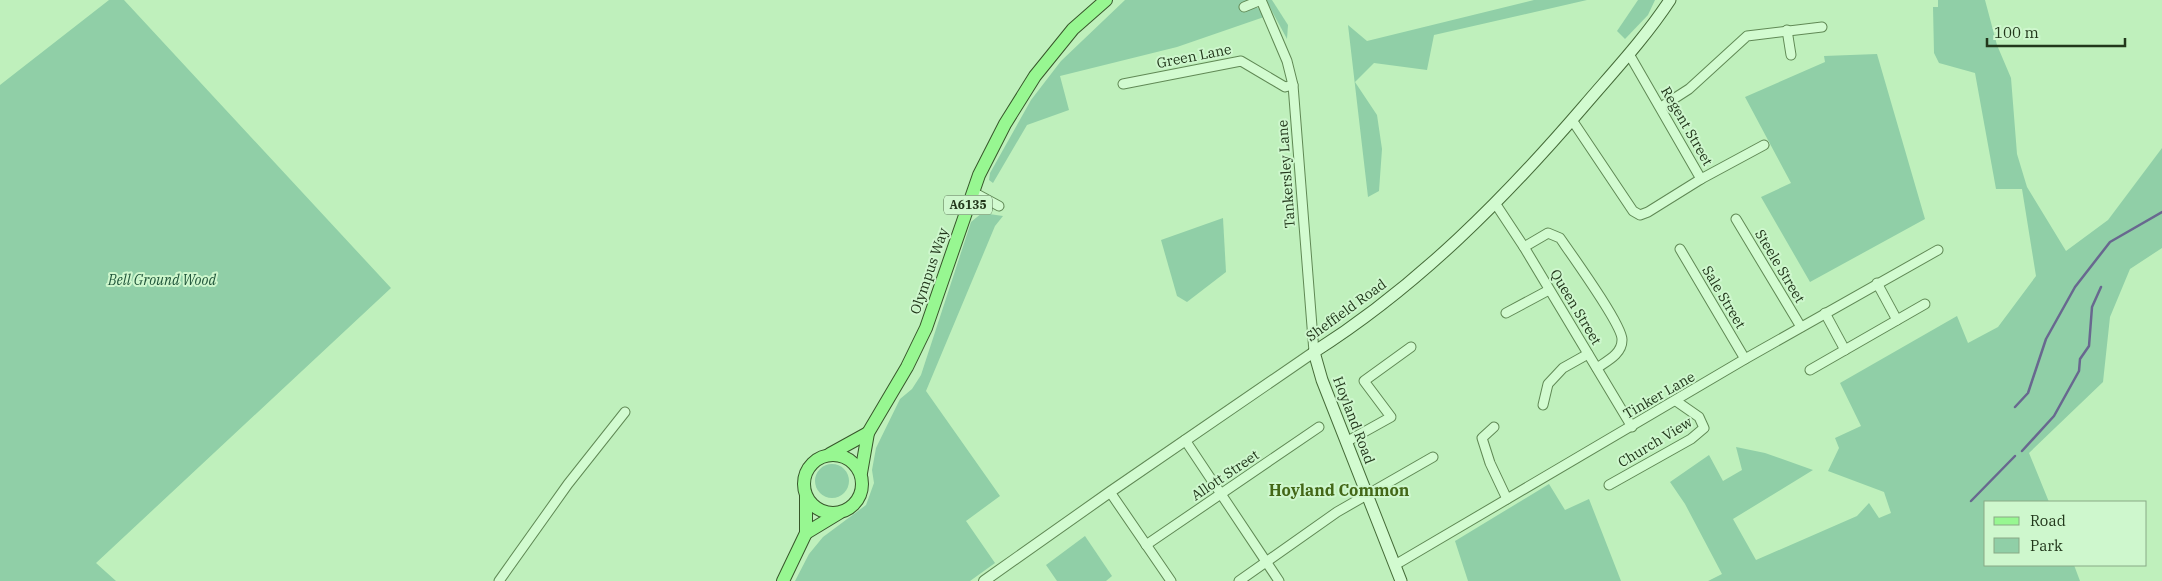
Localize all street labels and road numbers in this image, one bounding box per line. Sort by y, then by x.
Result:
street label: Green Lane [1155,40,1233,72]
street label: Regent Street [1657,83,1717,169]
street label: Tankersley Lane [1273,119,1299,229]
road number: A6135 [944,196,992,214]
street label: Olympus Way [906,225,952,317]
street label: Steele Street [1751,226,1809,306]
street label: Sale Street [1698,262,1750,332]
street label: Queen Street [1546,266,1606,348]
street label: Sheffield Road [1302,275,1390,345]
street label: Tinker Lane [1620,367,1698,423]
street label: Hoyland Road [1329,374,1379,467]
street label: Church View [1614,413,1696,471]
street label: Allott Street [1188,446,1262,504]

